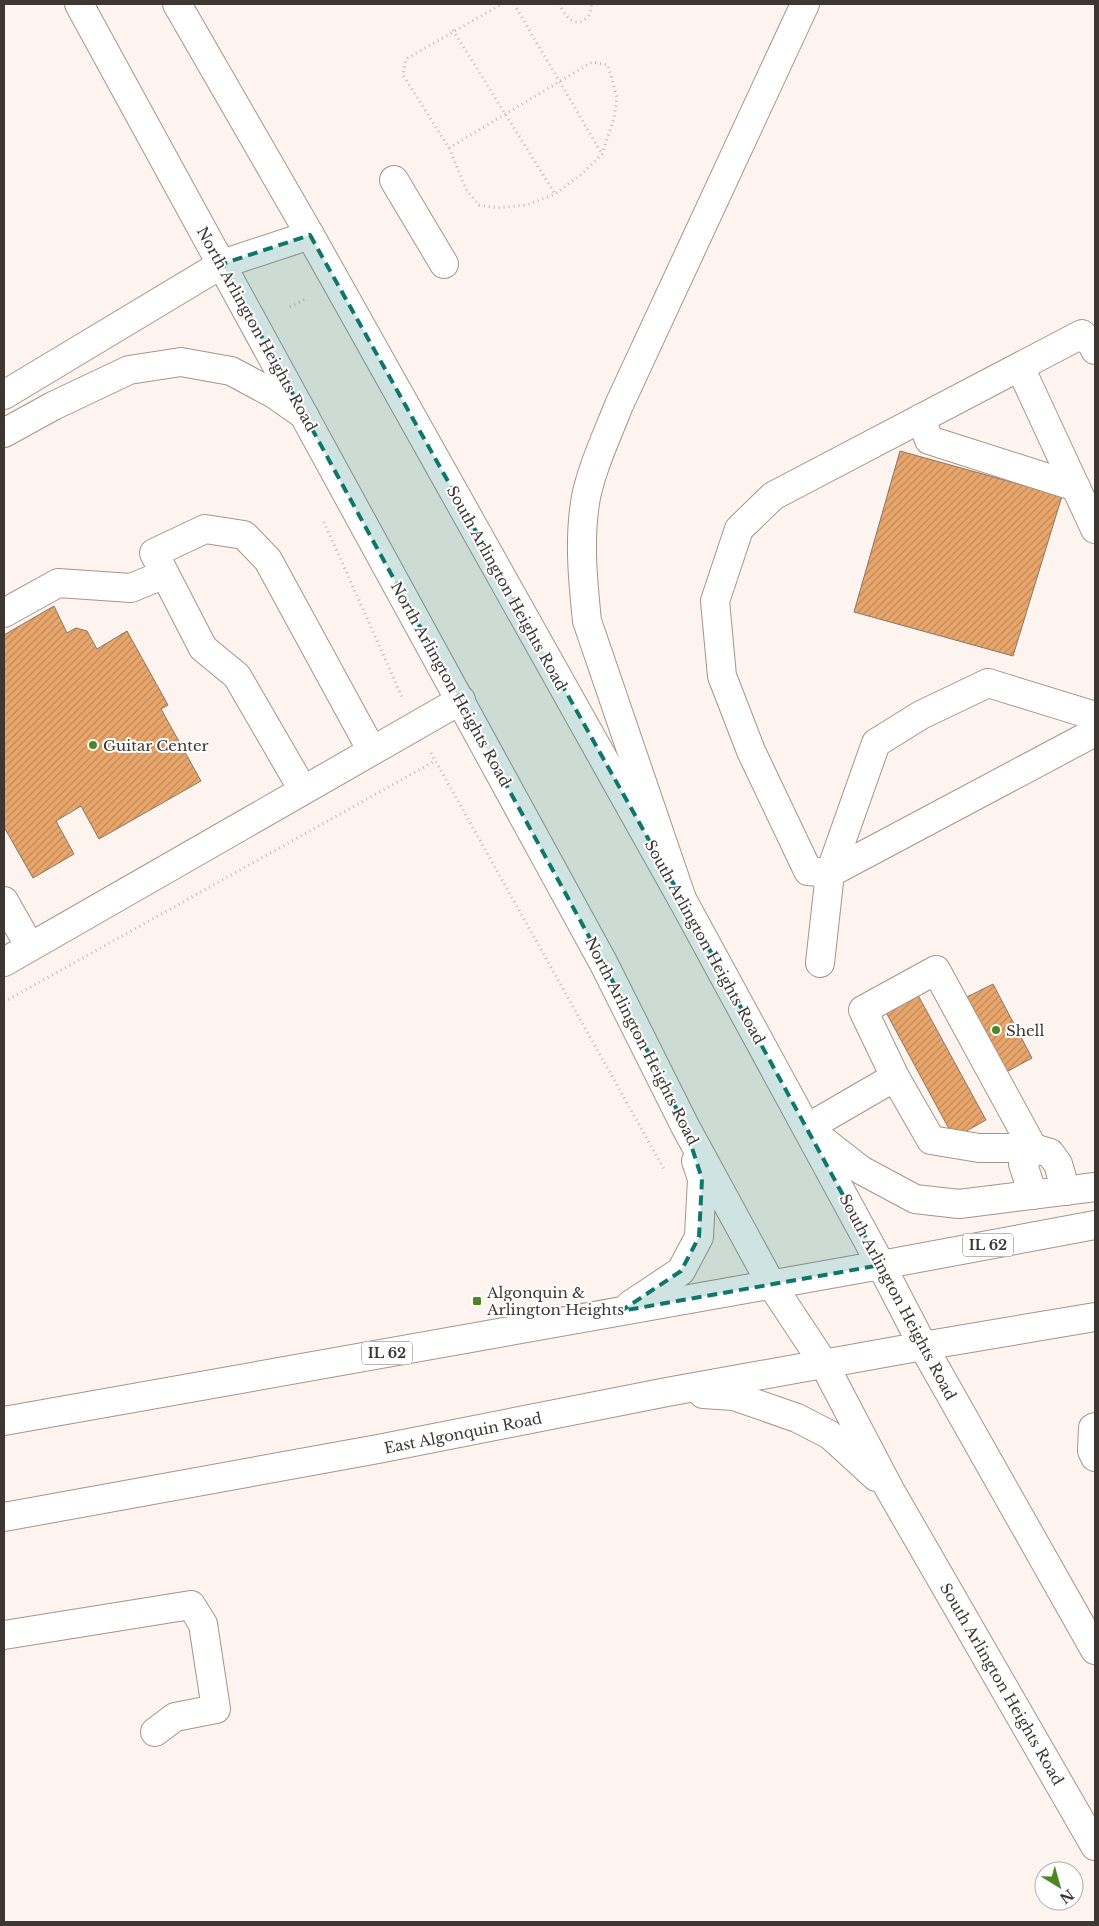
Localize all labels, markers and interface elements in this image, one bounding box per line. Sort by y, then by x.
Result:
street label: North Arlington Heights Road [193,223,321,435]
street label: South Arlington Heights Road [443,483,571,693]
street label: North Arlington Heights Road [387,578,515,790]
place label: Guitar Center [103,736,209,755]
marker: Guitar Center [87,739,99,751]
street label: South Arlington Heights Road [641,837,769,1047]
street label: North Arlington Heights Road [581,934,703,1148]
place label: Shell [1006,1021,1044,1040]
marker: Shell [990,1024,1002,1036]
street label: South Arlington Heights Road [835,1191,961,1403]
road number: IL 62 [963,1234,1013,1256]
place label: Algonquin & Arlington Heights [486,1283,624,1319]
marker: Algonquin & Arlington Heights [471,1295,483,1307]
road number: IL 62 [362,1342,412,1365]
street label: East Algonquin Road [382,1408,544,1458]
street label: South Arlington Heights Road [936,1579,1068,1789]
north arrow [1034,1861,1084,1911]
text: N [1056,1885,1077,1908]

